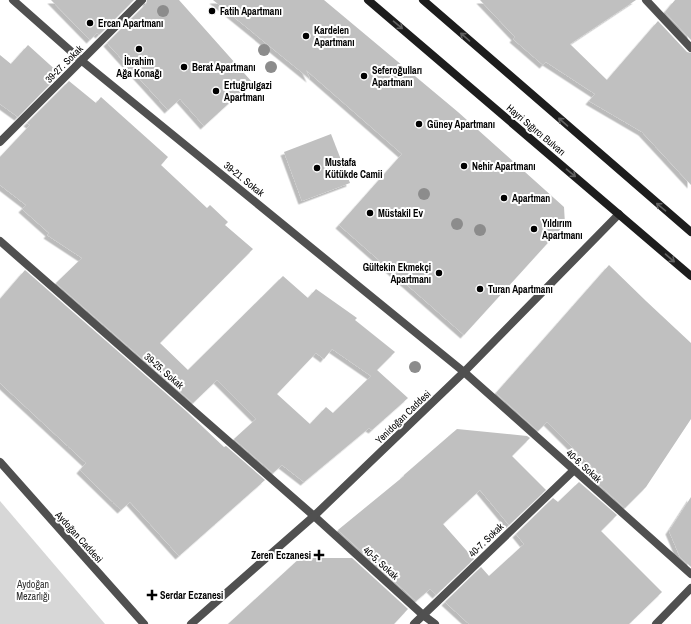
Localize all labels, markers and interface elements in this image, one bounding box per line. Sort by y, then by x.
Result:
place label: Fatih Apartmanı [220,5,282,18]
marker: Fatih Apartmanı [207,6,217,16]
place label: Ercan Apartmanı [98,17,163,30]
marker: Ercan Apartmanı [85,18,95,28]
one-way arrow [392,21,403,30]
place label: Kardelen Apartmanı [314,24,355,49]
marker: Kardelen Apartmanı [301,31,311,41]
one-way arrow [460,32,470,41]
street label: 39-27. Sokak [42,42,86,86]
marker: İbrahim Ağa Konağı [134,44,144,54]
place label: İbrahim Ağa Konağı [116,54,162,80]
place label: Berat Apartmanı [192,61,256,74]
marker: Berat Apartmanı [179,62,189,72]
place label: Seferoğulları Apartmanı [372,64,422,89]
marker: Seferoğulları Apartmanı [359,71,369,81]
place label: Ertuğrulgazi Apartmanı [224,79,272,104]
marker: Ertuğrulgazi Apartmanı [211,86,221,96]
street label: Hayri Sığırcı Bulvarı [504,101,568,159]
place label: Güney Apartmanı [427,118,495,131]
one-way arrow [558,118,568,127]
marker: Güney Apartmanı [414,119,424,129]
place label: Mustafa Kütükde Camii [325,156,382,181]
street label: 39-21. Sokak [221,159,268,200]
place label: Nehir Apartmanı [472,160,536,173]
marker: Nehir Apartmanı [459,161,469,171]
marker: Mustafa Kütükde Camii [312,163,322,173]
one-way arrow [566,169,577,178]
place label: Apartman [512,192,550,205]
marker: Apartman [499,193,509,203]
one-way arrow [656,203,667,212]
place label: Müstakil Ev [378,207,424,220]
marker: Müstakil Ev [365,208,375,218]
place label: Yıldırım Apartmanı [542,217,583,242]
marker: Yıldırım Apartmanı [529,224,539,234]
one-way arrow [665,253,675,262]
place label: Gültekin Ekmekçi Apartmanı [363,261,431,286]
marker: Gültekin Ekmekçi Apartmanı [434,268,444,278]
place label: Turan Apartmanı [488,283,553,296]
marker: Turan Apartmanı [475,284,485,294]
street label: 39-25. Sokak [141,350,187,392]
street label: Yenidoğan Caddesi [373,387,433,447]
street label: 40-6. Sokak [563,447,605,486]
street label: Aydoğan Caddesi [52,508,106,566]
street label: 40-7. Sokak [466,520,507,560]
street label: 40-5. Sokak [360,544,402,583]
place label: Zeren Eczanesi [251,549,311,562]
marker: Zeren Eczanesi [314,550,324,560]
park label: Aydoğan Mezarlığı [16,578,50,603]
place label: Serdar Eczanesi [160,589,223,602]
marker: Serdar Eczanesi [147,590,157,600]

